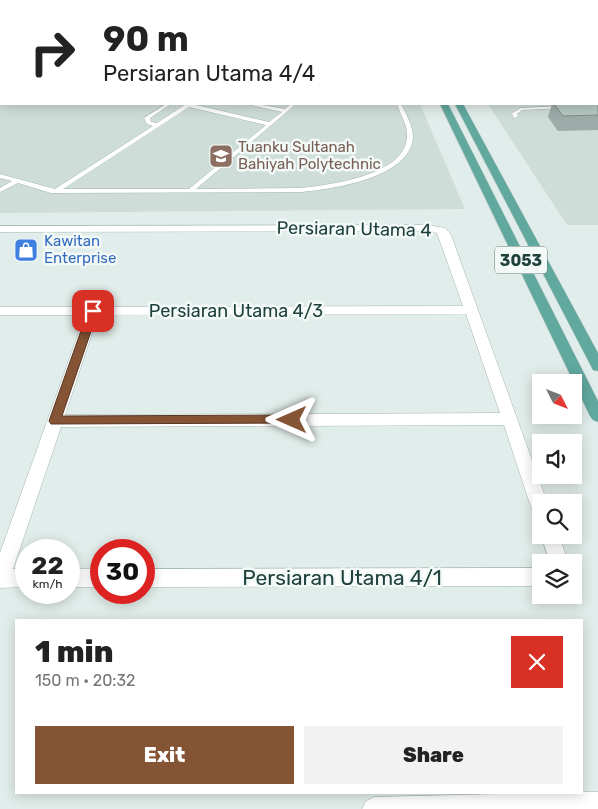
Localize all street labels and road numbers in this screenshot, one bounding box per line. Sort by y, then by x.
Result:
street label: Persiaran Utama 4 [276,217,432,241]
road number: 3053 [495,246,547,274]
street label: Persiaran Utama 4/3 [149,300,323,322]
street label: Persiaran Utama 4/1 [242,565,442,590]

